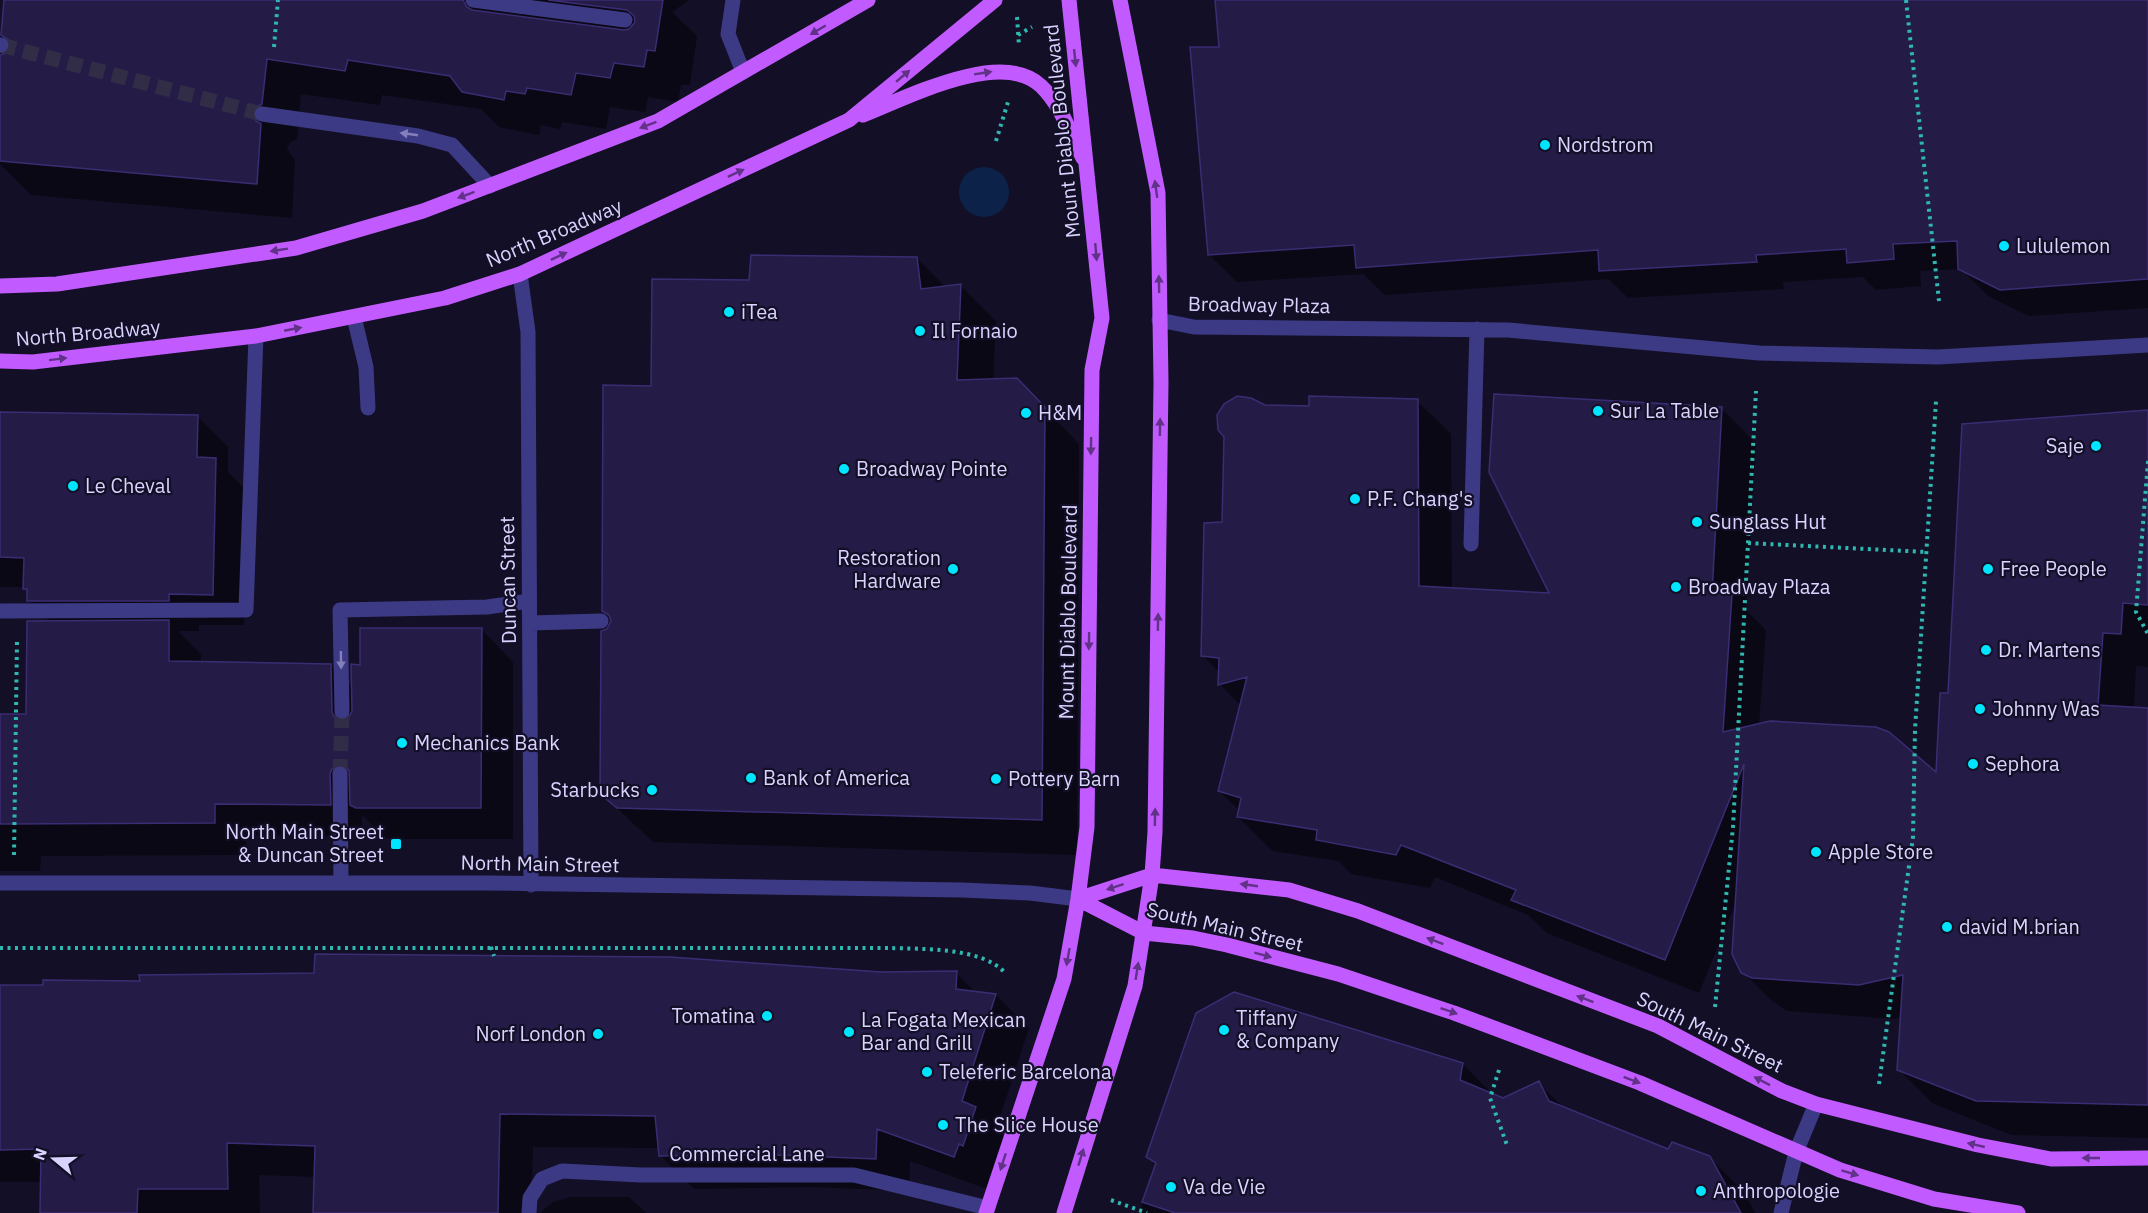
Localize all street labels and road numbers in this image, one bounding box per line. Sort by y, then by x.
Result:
street label: Mount Diablo Boulevard [1037,23,1086,239]
street label: North Broadway [482,192,626,273]
street label: Broadway Plaza [1188,290,1331,319]
street label: North Broadway [14,313,162,352]
street label: Mount Diablo Boulevard [1052,504,1083,720]
street label: Duncan Street [493,516,522,644]
street label: North Main Street [460,849,620,878]
street label: South Main Street [1144,895,1306,958]
street label: South Main Street [1632,984,1788,1079]
street label: Commercial Lane [669,1140,825,1167]

